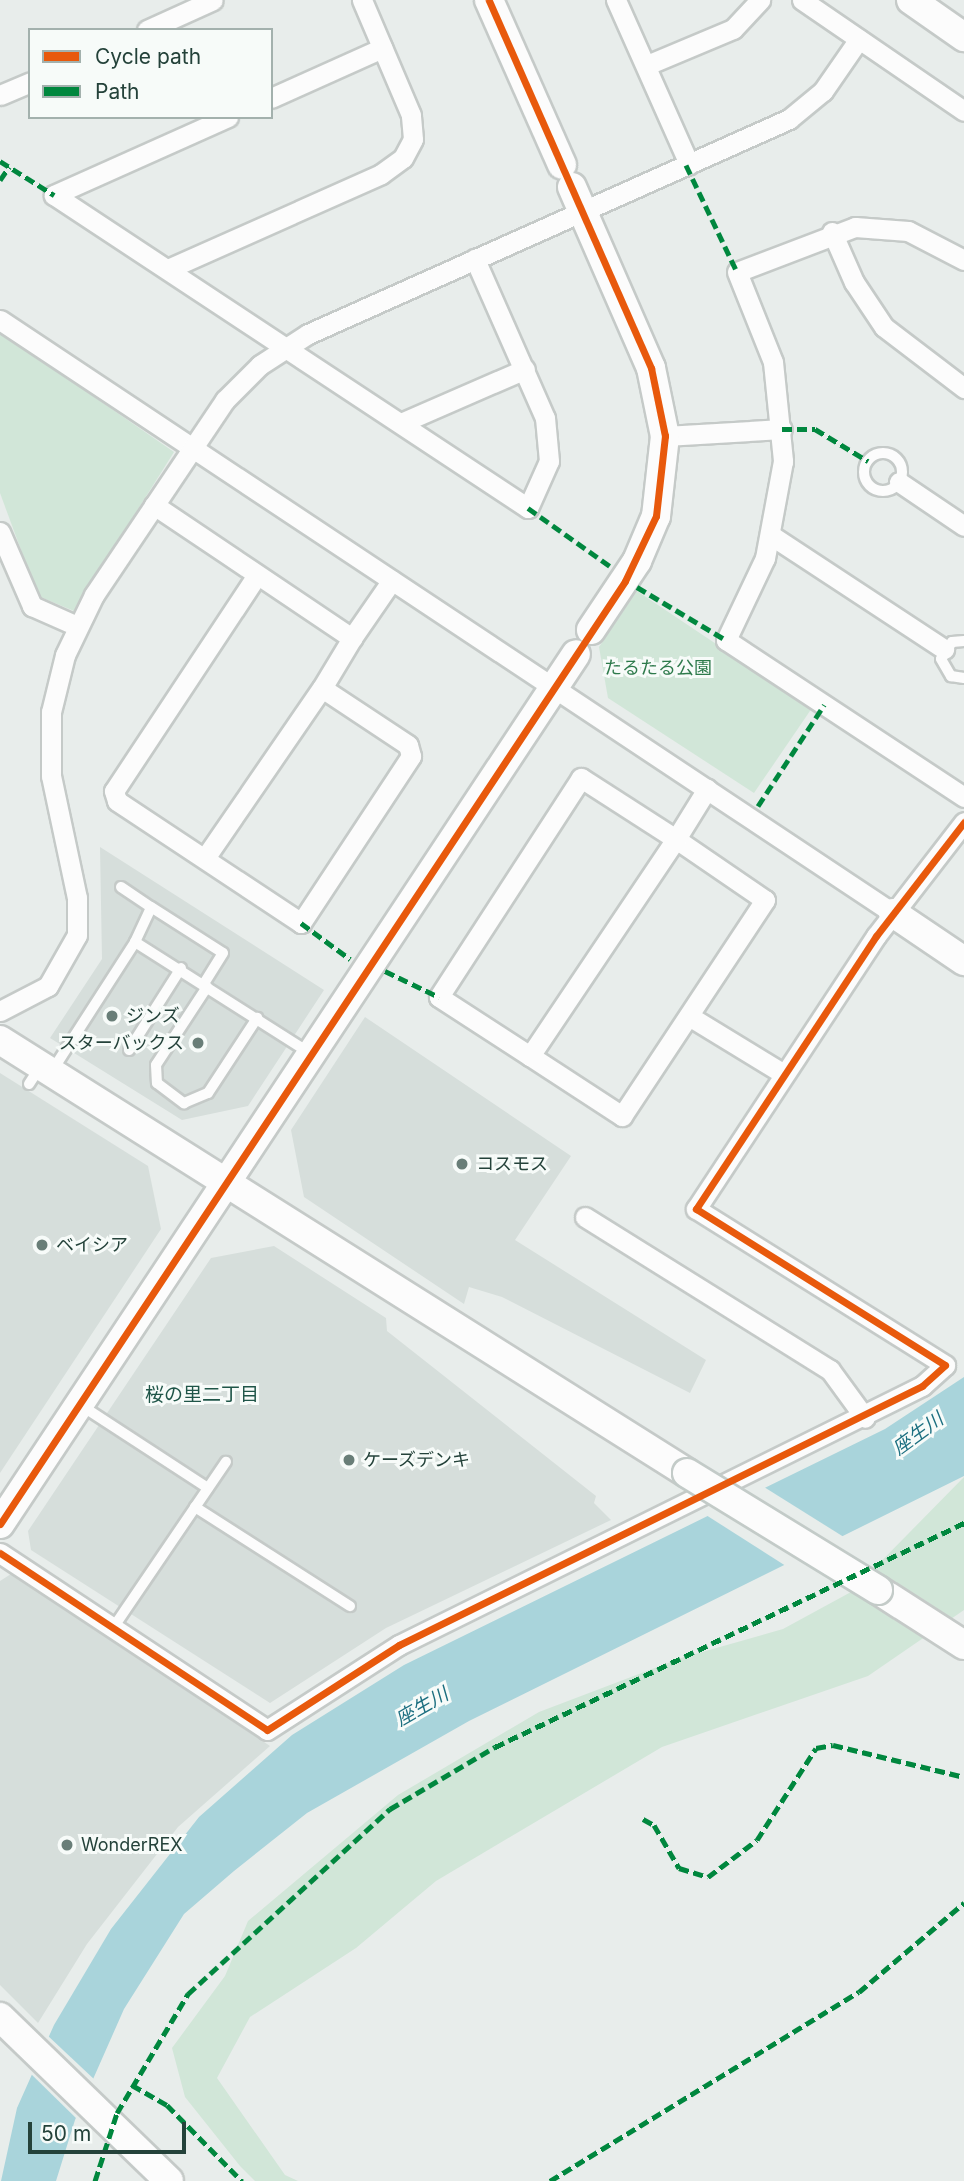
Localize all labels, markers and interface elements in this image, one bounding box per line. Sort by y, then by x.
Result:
legend [28,28,273,119]
text: Cycle path [95,44,201,69]
text: Path [95,79,140,104]
park label: たるたる公園 [604,657,712,679]
place label: ジンズ [126,1005,180,1027]
marker: ジンズ [104,1008,120,1024]
place label: スターバックス [58,1032,184,1054]
marker: スターバックス [190,1035,206,1051]
place label: コスモス [476,1153,548,1175]
marker: コスモス [454,1156,470,1172]
place label: ベイシア [56,1234,128,1256]
marker: ベイシア [34,1237,50,1253]
district label: 桜の里二丁目 [145,1384,259,1406]
water label: 座生川 [888,1408,948,1460]
place label: ケーズデンキ [363,1449,471,1471]
marker: ケーズデンキ [341,1452,357,1468]
water label: 座生川 [392,1683,452,1731]
place label: WonderREX [81,1834,183,1856]
marker: WonderREX [59,1837,75,1853]
scale bar [32,2108,189,2152]
text: 50 m [41,2121,91,2146]

